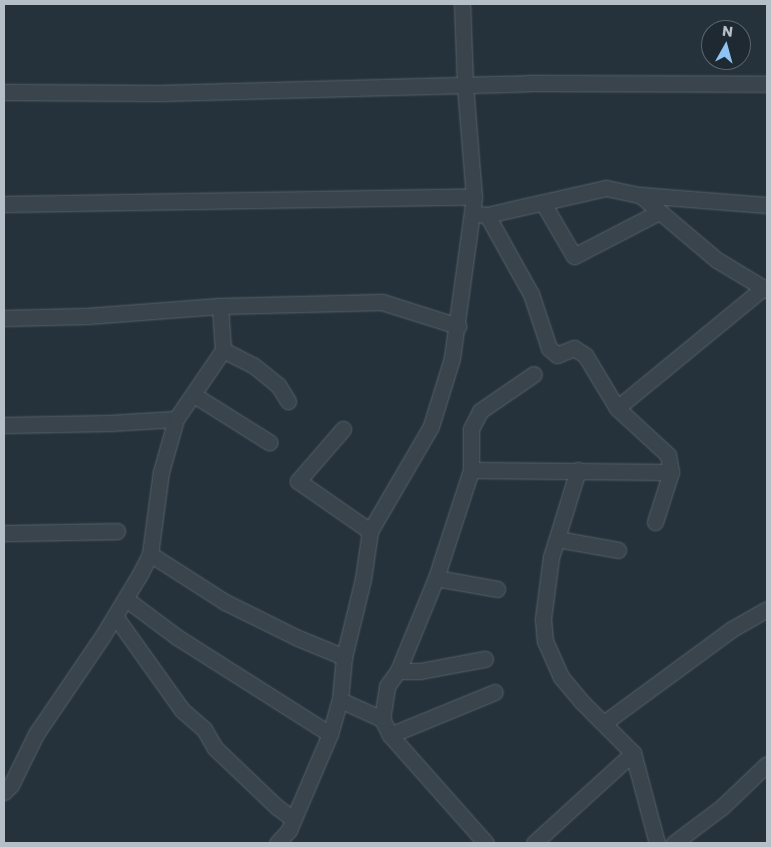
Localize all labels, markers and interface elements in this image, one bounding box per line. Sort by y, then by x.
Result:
north arrow [701,20,751,70]
text: N [721,21,734,42]

